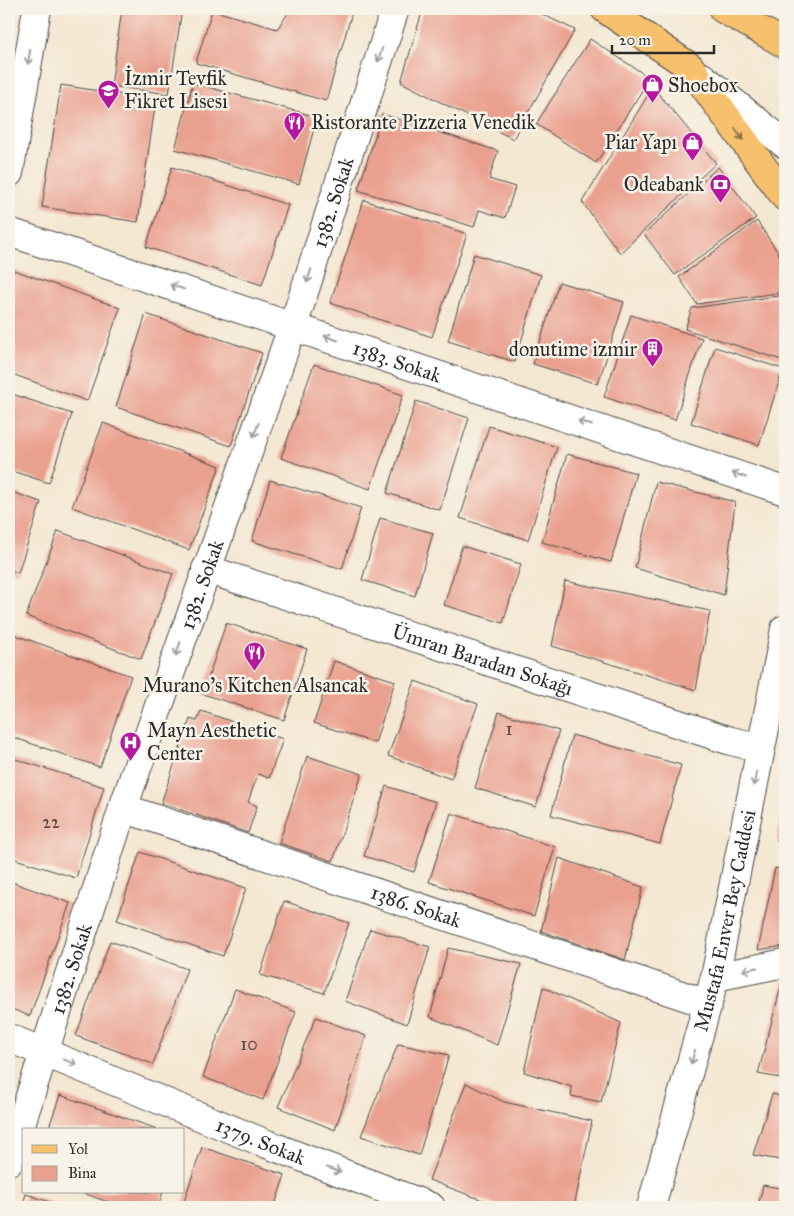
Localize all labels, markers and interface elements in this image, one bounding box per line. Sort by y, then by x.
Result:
scale bar [612,22,714,54]
text: 20 m [619,31,651,49]
one-way arrow [375,47,385,63]
one-way arrow [24,48,34,64]
place label: İzmir Tevfik Fikret Lisesi [124,65,228,113]
shop icon: Shoebox [640,73,664,104]
place label: Shoebox [668,73,738,97]
school or university icon: İzmir Tevfik Fikret Lisesi [96,78,120,109]
restaurant icon: Ristorante Pizzeria Venedik [283,110,307,141]
place label: Ristorante Pizzeria Venedik [311,110,537,134]
one-way arrow [734,127,744,141]
place label: Piar Yapı [604,130,677,154]
shop icon: Piar Yapı [681,130,705,161]
street label: 1382. Sokak [307,153,359,251]
place label: Odeabank [624,172,705,196]
bank icon: Odeabank [708,172,732,203]
one-way arrow [304,268,313,284]
one-way arrow [169,282,185,292]
one-way arrow [324,333,340,343]
street label: 1383. Sokak [350,336,445,388]
place label: donutime izmir [509,337,637,361]
building icon: donutime izmir [641,337,665,368]
one-way arrow [577,418,593,428]
one-way arrow [250,422,260,438]
one-way arrow [732,470,747,479]
street label: 1382. Sokak [175,535,229,633]
street label: Ümran Baradan Sokağı [389,619,576,701]
one-way arrow [173,641,182,656]
restaurant icon: Murano's Kitchen Alsancak [243,641,267,672]
place label: Murano's Kitchen Alsancak [142,673,369,697]
place label: Mayn Aesthetic Center [147,718,277,765]
house number: 1 [505,718,513,740]
hospital icon: Mayn Aesthetic Center [119,730,143,761]
one-way arrow [750,771,759,787]
street label: Mustafa Enver Bey Caddesi [688,807,760,1034]
house number: 22 [42,811,60,833]
street label: 1386. Sokak [368,880,465,933]
street label: 1382. Sokak [45,920,97,1017]
one-way arrow [743,965,759,975]
house number: 10 [240,1033,258,1055]
one-way arrow [688,1049,697,1065]
one-way arrow [62,1058,77,1068]
street label: 1379. Sokak [212,1112,310,1170]
legend [22,1128,185,1194]
text: Yol [68,1140,89,1158]
text: Bina [68,1164,97,1182]
one-way arrow [326,1166,341,1175]

